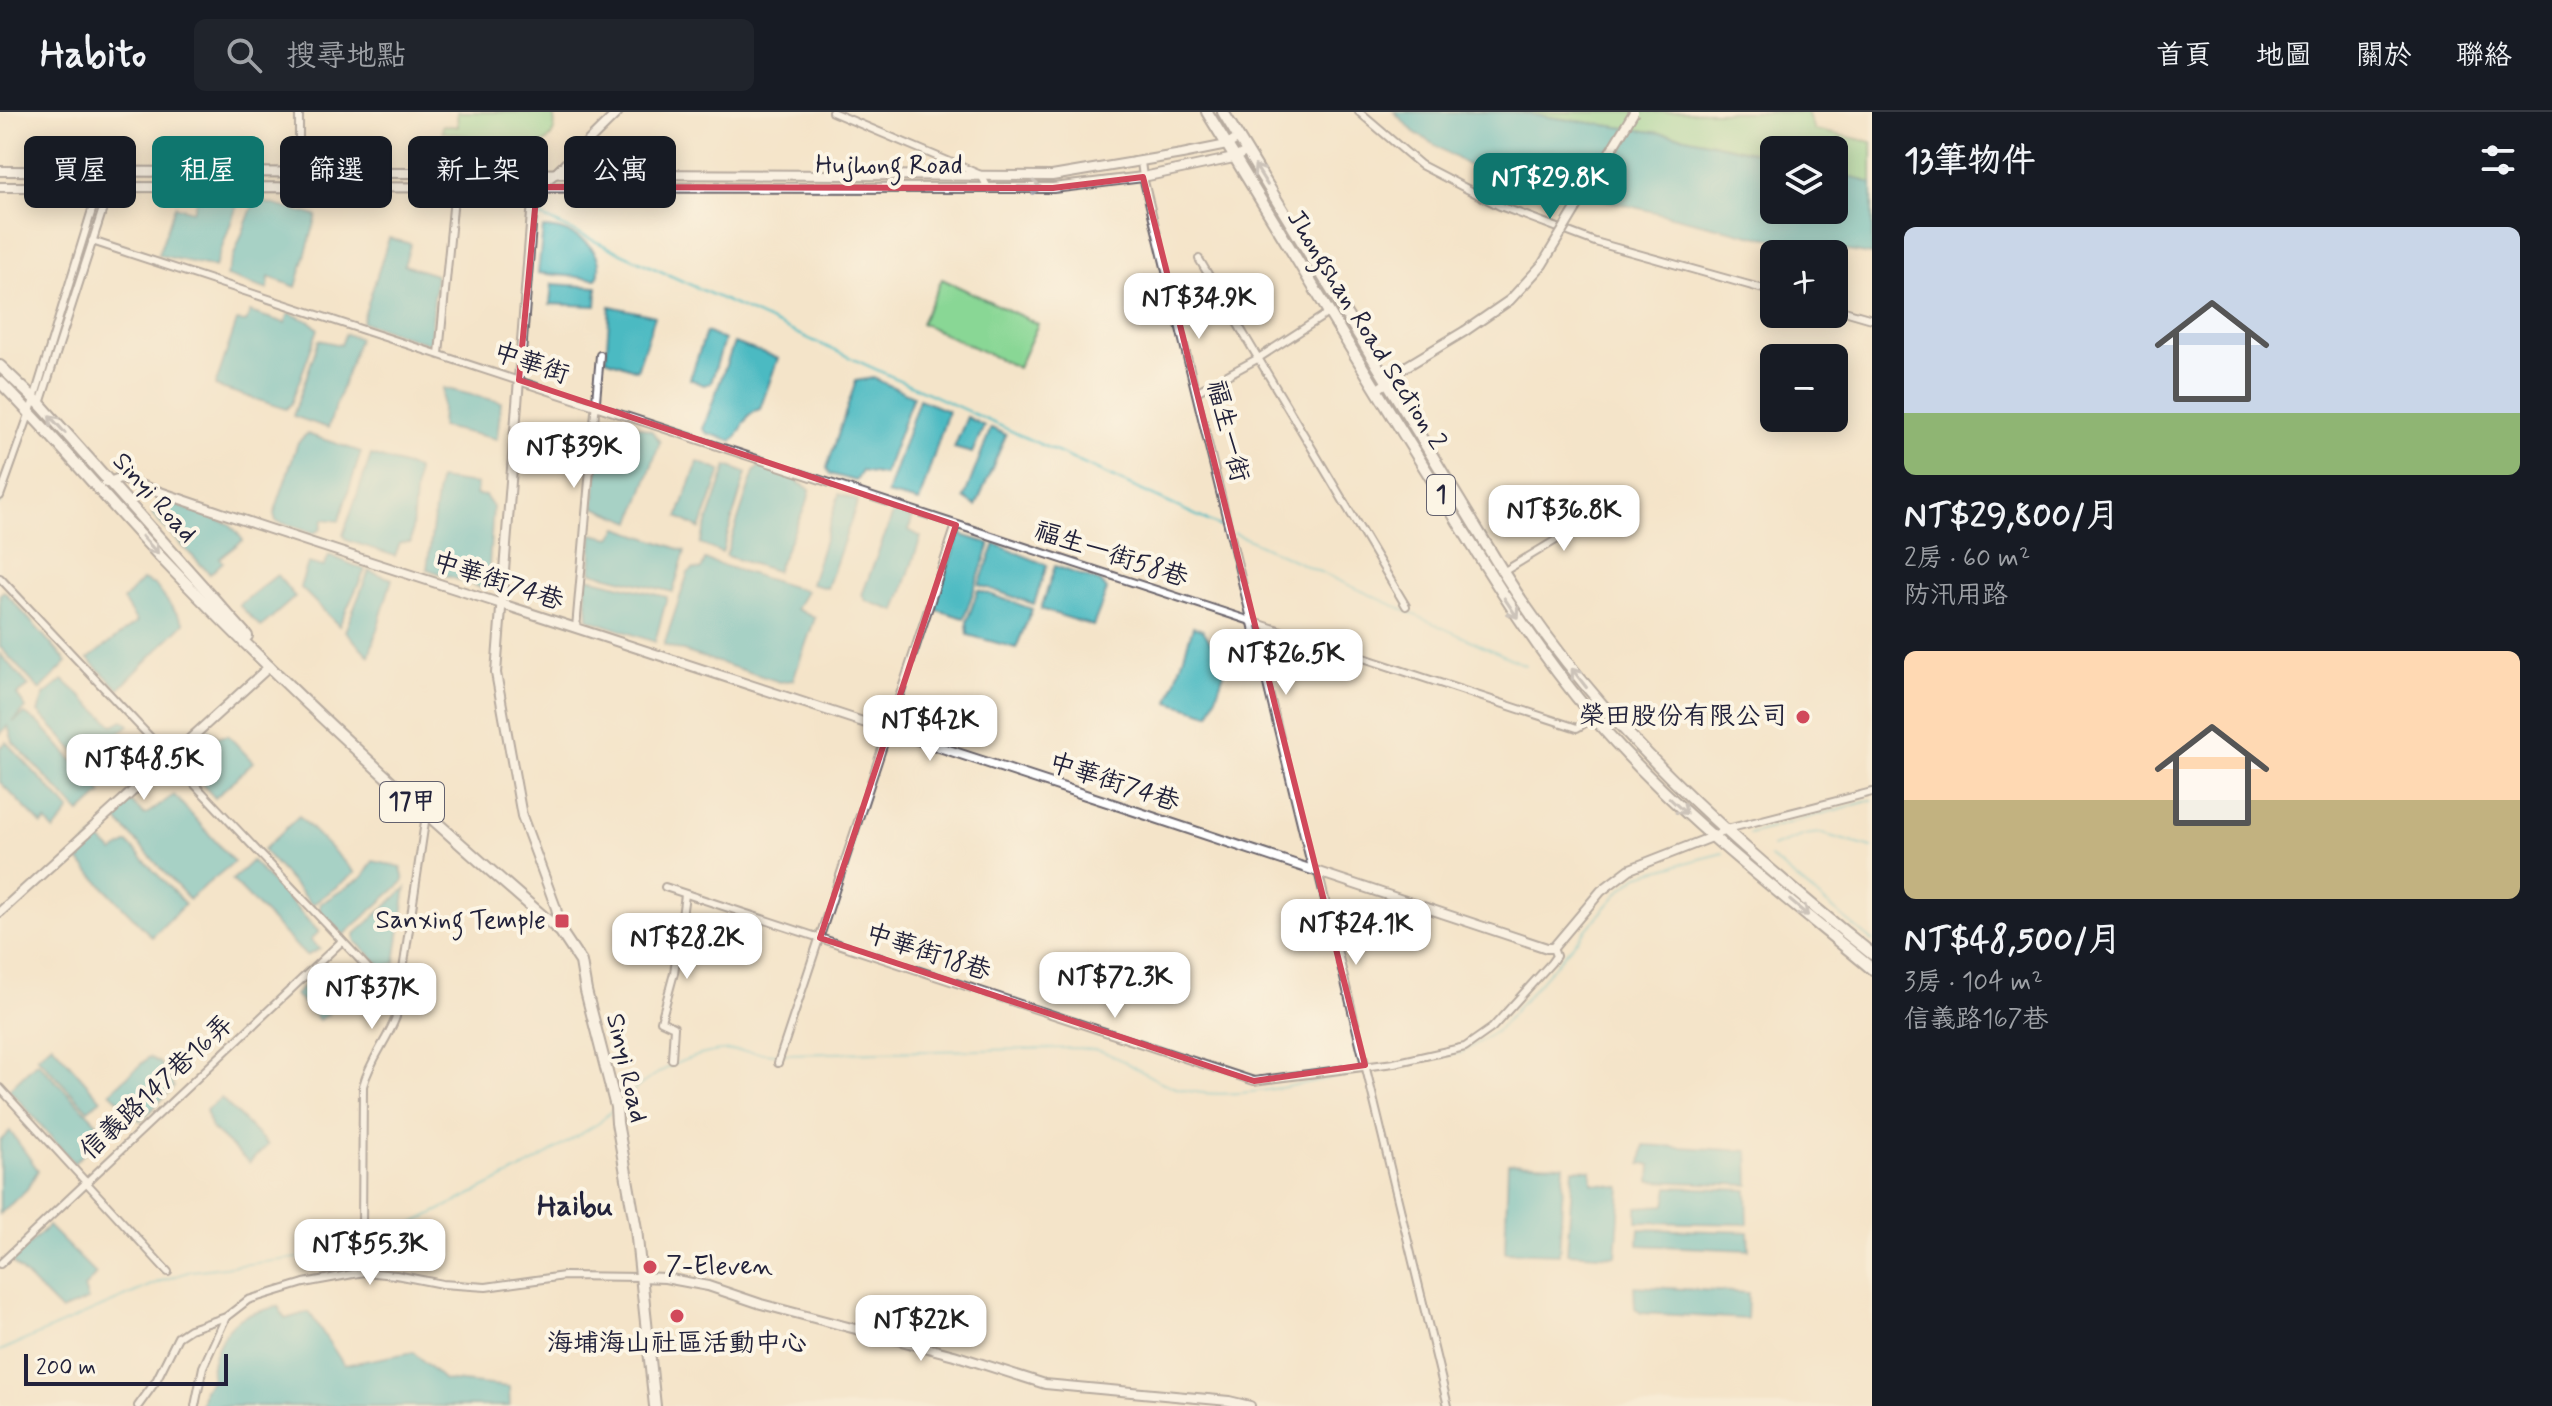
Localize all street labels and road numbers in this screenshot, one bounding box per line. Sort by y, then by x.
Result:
street label: Hujhong Road [815,149,963,186]
street label: Jhongshan Road Section 2 [1276,204,1454,458]
street label: 中華街 [489,335,573,393]
street label: 福生一街 [1198,376,1256,486]
street label: Sinyi Road [104,445,204,551]
road number: 1 [1427,475,1455,515]
street label: 福生一街58巷 [1030,514,1192,596]
street label: 中華街74巷 [428,545,568,619]
street label: 中華街74巷 [1044,746,1184,820]
road number: 17甲 [380,782,444,822]
street label: 中華街18巷 [861,917,995,989]
street label: 信義路147巷16弄 [73,1008,241,1168]
street label: Sinyi Road [597,1010,655,1126]

